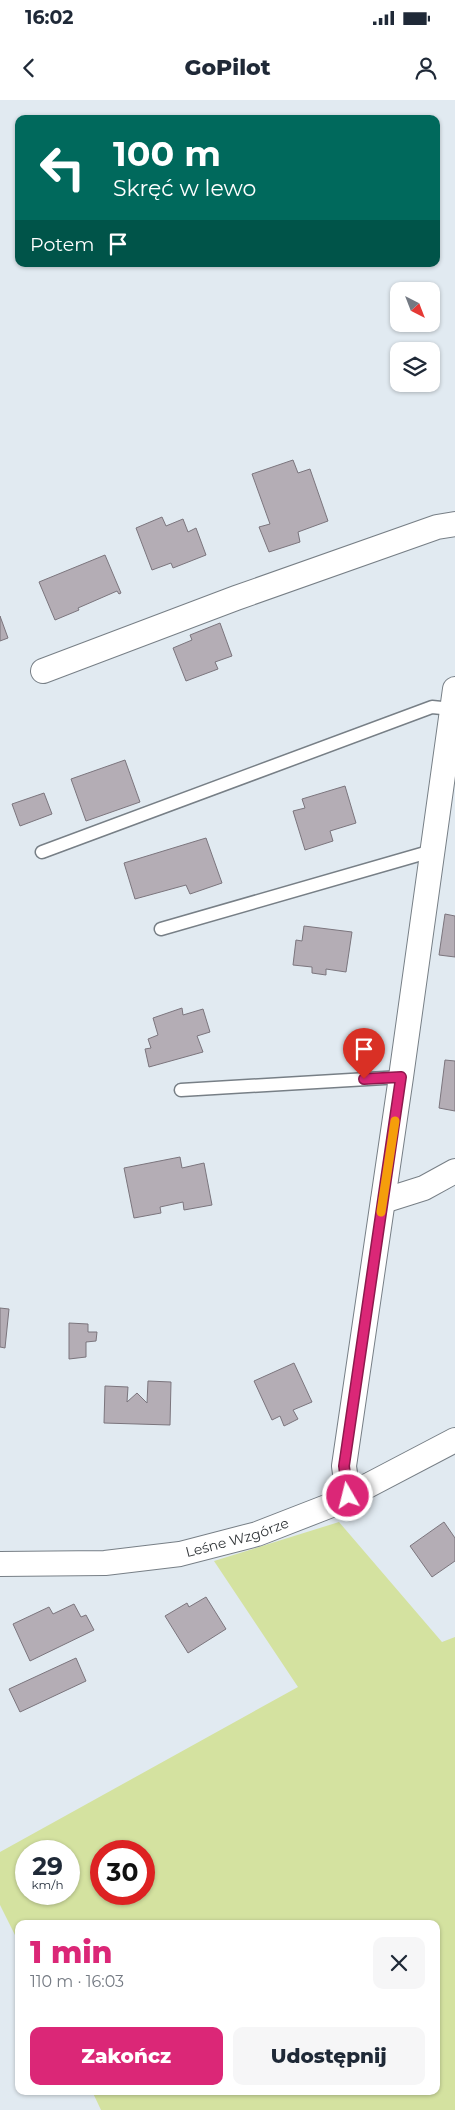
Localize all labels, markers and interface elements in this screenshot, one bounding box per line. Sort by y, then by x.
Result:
text: 16:02 [25,6,74,29]
icon: back [15,54,43,82]
text: GoPilot [184,54,271,81]
icon: person [412,54,440,82]
text: 100 m [113,132,221,175]
icon: left [30,135,95,200]
text: Skręć w lewo [113,175,256,202]
icon: arrive [104,230,132,258]
text: Potem [30,233,94,256]
north arrow [390,282,440,332]
map controls [390,282,440,392]
button: layers [390,342,440,392]
pin [343,1028,385,1079]
icon: arrive [350,1035,378,1063]
position arrow [321,1469,373,1521]
street label: Leśne Wzgórze [184,1514,291,1561]
speed limit sign: 30 [90,1840,155,1905]
text: 29 [32,1851,63,1881]
text: km/h [31,1877,64,1892]
text: 1 min [30,1934,113,1971]
button: close [373,1937,425,1989]
text: 110 m · 16:03 [30,1972,124,1991]
button: Zakończ [30,2027,223,2085]
button: Udostępnij [233,2027,425,2085]

